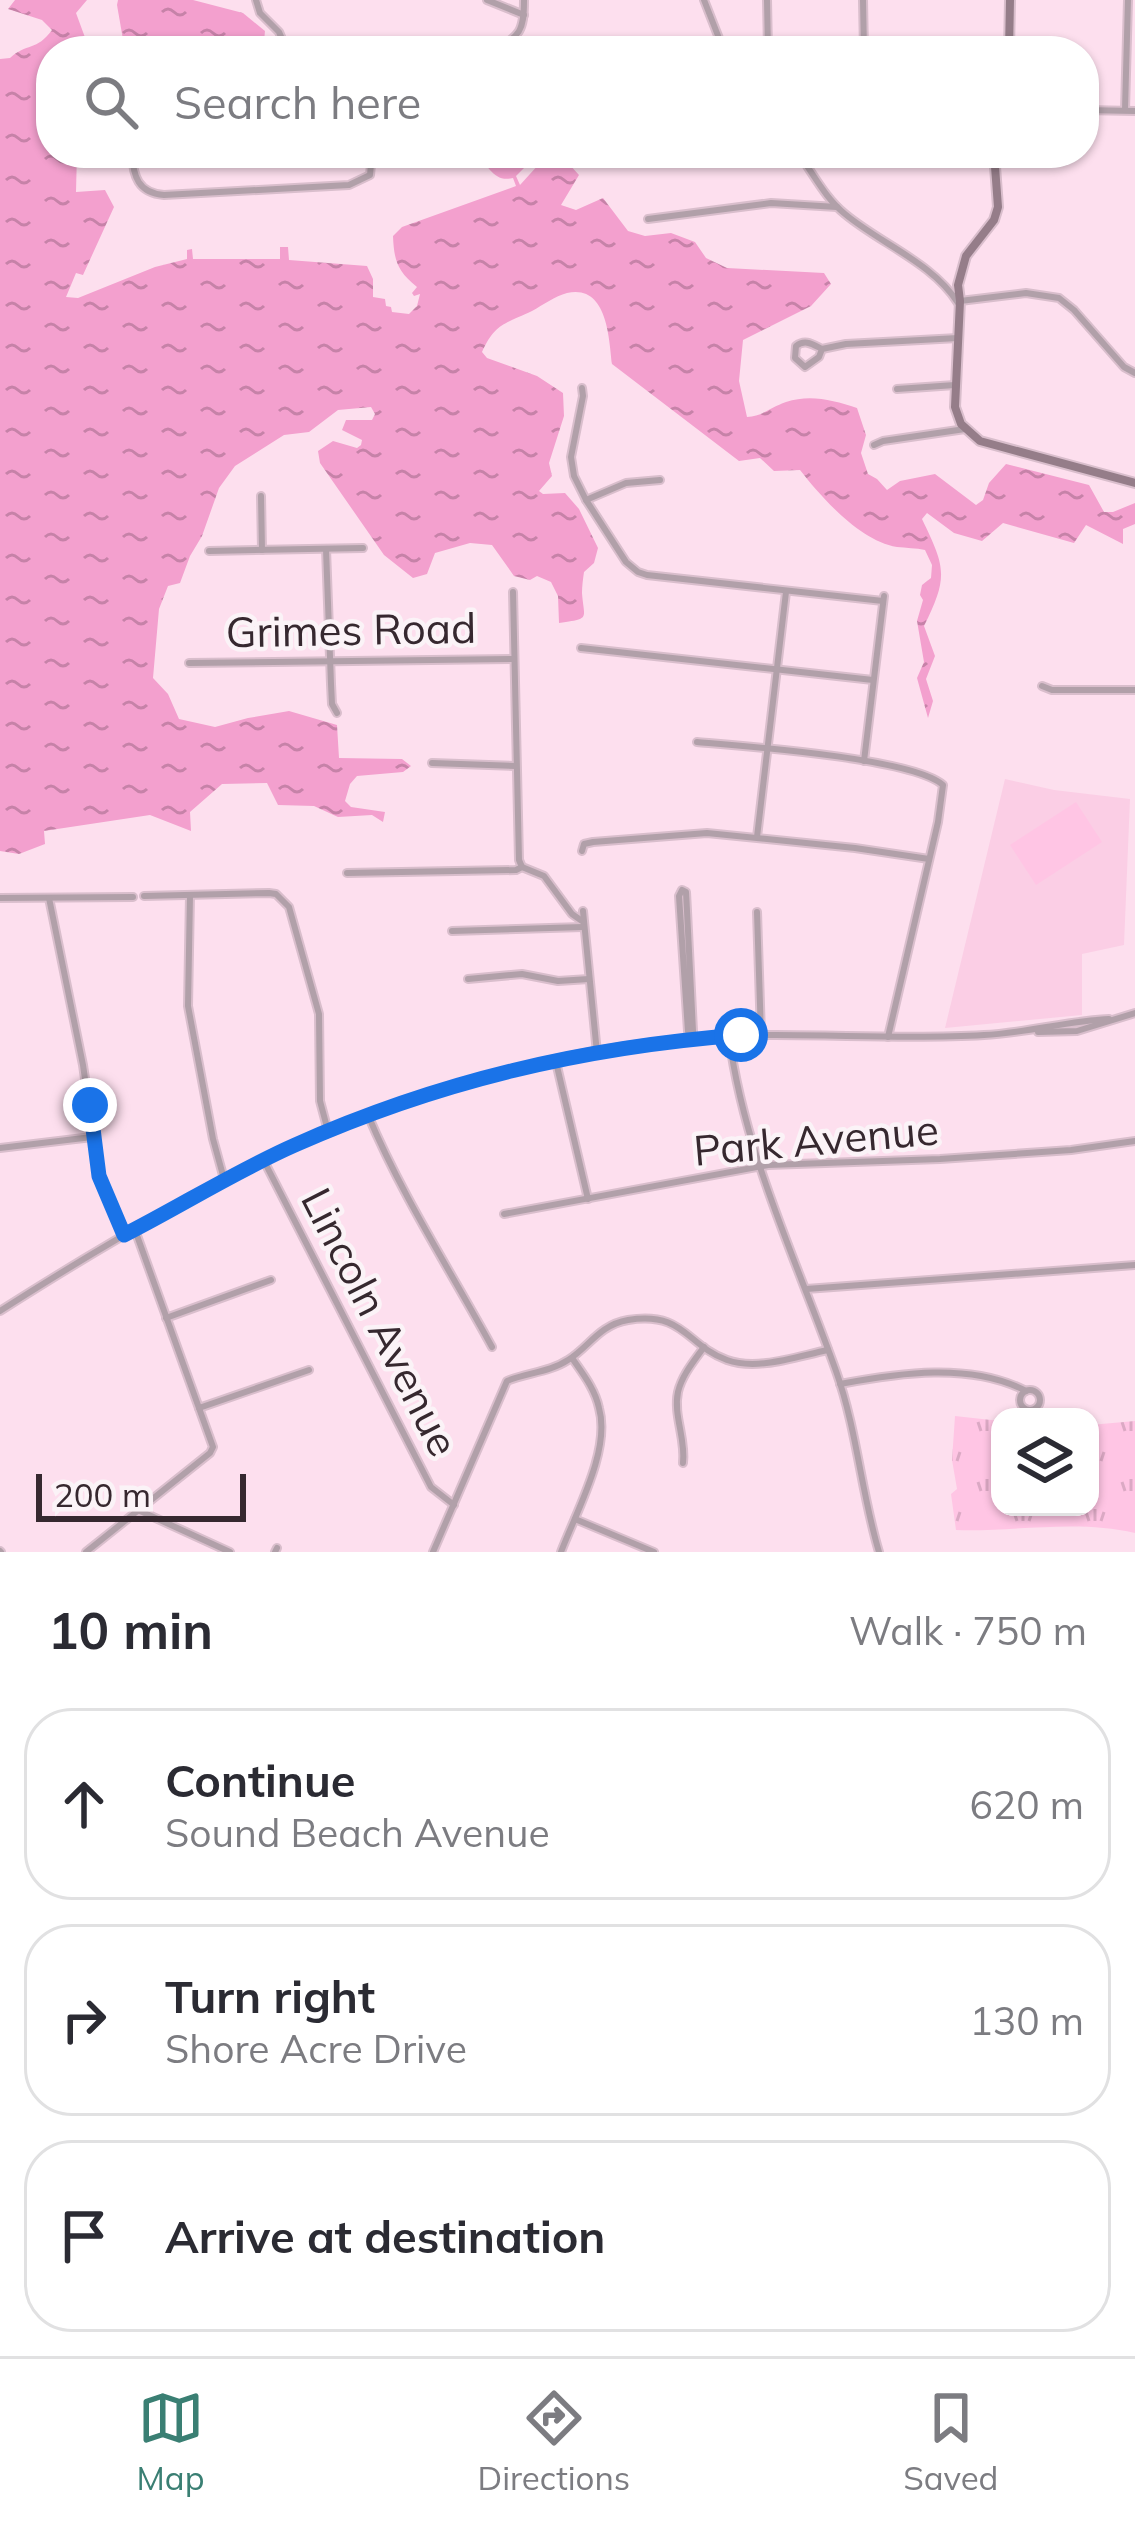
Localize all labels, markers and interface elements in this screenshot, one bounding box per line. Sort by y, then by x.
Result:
search box [36,36,1099,168]
icon: search [78,69,144,135]
text: Search here [174,74,421,130]
street label: Grimes Road [225,601,477,658]
route start [714,1008,768,1062]
route end [63,1078,117,1132]
street label: Park Avenue [691,1102,941,1177]
street label: Lincoln Avenue [290,1179,471,1465]
map controls [991,1408,1099,1516]
button: layers [991,1408,1099,1516]
scale bar [36,1468,246,1521]
text: 200 m [54,1474,151,1515]
text: 10 min [48,1598,213,1662]
text: Walk · 750 m [849,1606,1087,1655]
text: Continue [165,1752,355,1808]
icon: ahead [51,1771,117,1837]
text: 620 m [969,1780,1084,1829]
text: Sound Beach Avenue [165,1808,550,1857]
text: Turn right [165,1968,375,2024]
icon: right [51,1987,117,2053]
text: 130 m [969,1996,1084,2045]
text: Shore Acre Drive [165,2024,467,2073]
icon: arrive [51,2203,117,2269]
text: Arrive at destination [165,2208,605,2264]
tab: Map [137,2385,204,2498]
tab: Directions [478,2385,630,2498]
tab: Saved [903,2385,998,2498]

